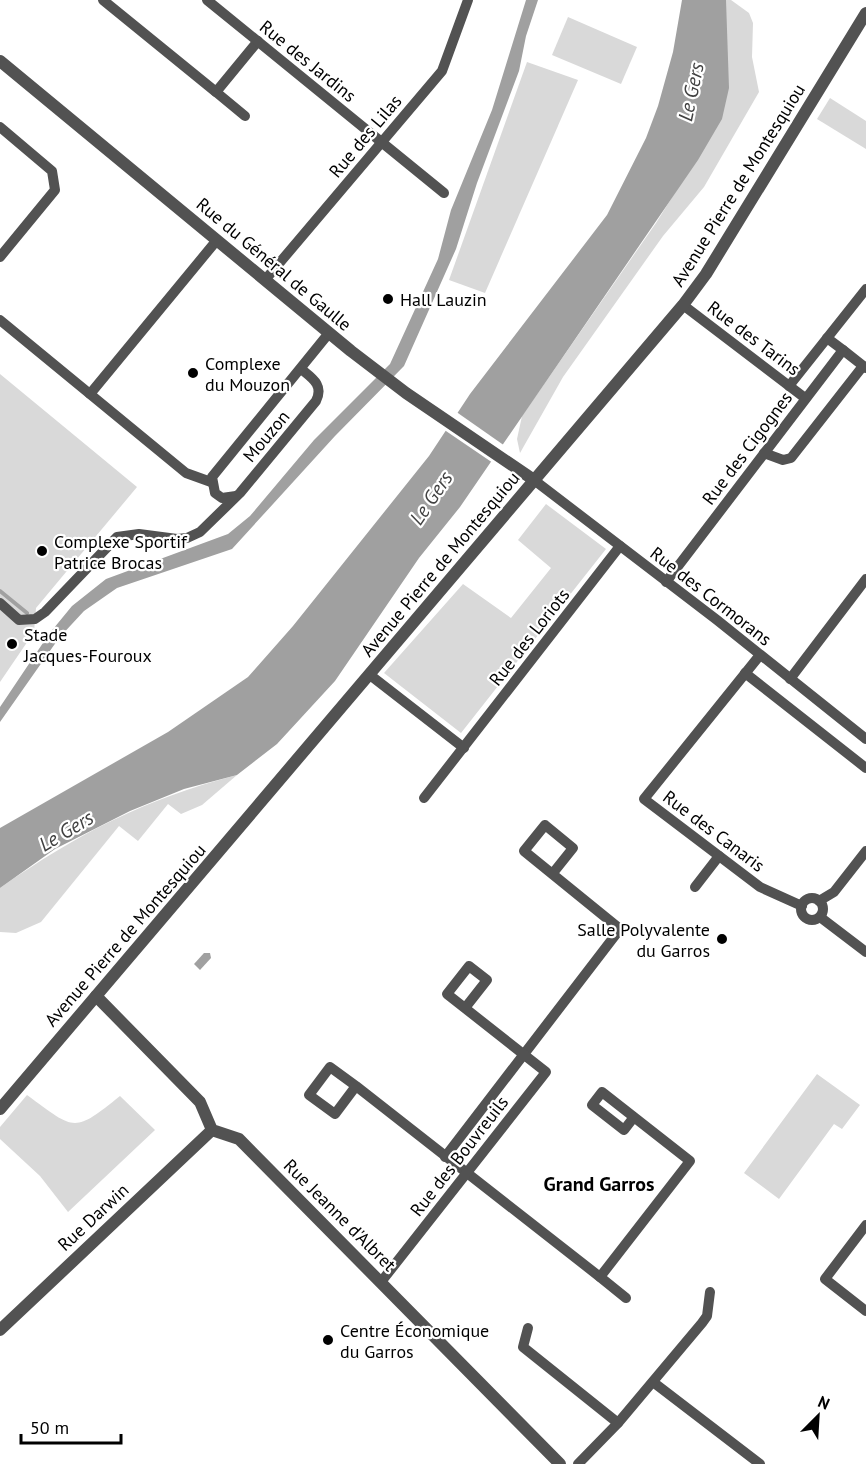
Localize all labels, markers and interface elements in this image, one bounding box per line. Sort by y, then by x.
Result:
street label: Rue des Jardins [255,15,361,107]
water label: Le Gers [672,60,710,124]
street label: Avenue Pierre de Montesquiou [666,79,810,291]
street label: Rue des Lilas [324,90,406,182]
street label: Rue du Général de Gaulle [192,192,356,336]
place label: Hall Lauzin [400,288,487,311]
marker: Hall Lauzin [381,292,395,306]
street label: Rue des Tarins [703,296,805,380]
place label: Complexe du Mouzon [205,352,290,396]
marker: Complexe du Mouzon [186,366,200,380]
street label: Rue des Cigognes [697,387,797,509]
street label: Mouzon [238,405,294,467]
water label: Le Gers [404,466,458,530]
street label: Avenue Pierre de Montesquiou [356,467,524,661]
place label: Complexe Sportif Patrice Brocas [54,530,188,574]
street label: Rue des Cormorans [646,542,776,650]
marker: Complexe Sportif Patrice Brocas [35,544,49,558]
street label: Rue des Loriots [484,584,574,690]
place label: Stade Jacques-Fouroux [23,623,152,667]
marker: Stade Jacques-Fouroux [5,637,19,651]
street label: Rue des Canaris [659,785,769,877]
water label: Le Gers [34,805,98,857]
street label: Avenue Pierre de Montesquiou [39,839,211,1031]
place label: Salle Polyvalente du Garros [577,918,710,962]
marker: Salle Polyvalente du Garros [715,932,729,946]
street label: Rue des Bouvreuils [405,1091,513,1221]
street label: Rue Jeanne d'Albret [279,1154,401,1276]
district label: Grand Garros [544,1171,654,1197]
street label: Rue Darwin [53,1178,133,1256]
place label: Centre Économique du Garros [340,1319,489,1363]
marker: Centre Économique du Garros [321,1333,335,1347]
north arrow [788,1386,848,1446]
text: N [815,1391,833,1414]
scale bar [21,1407,122,1445]
text: 50 m [30,1416,69,1439]

